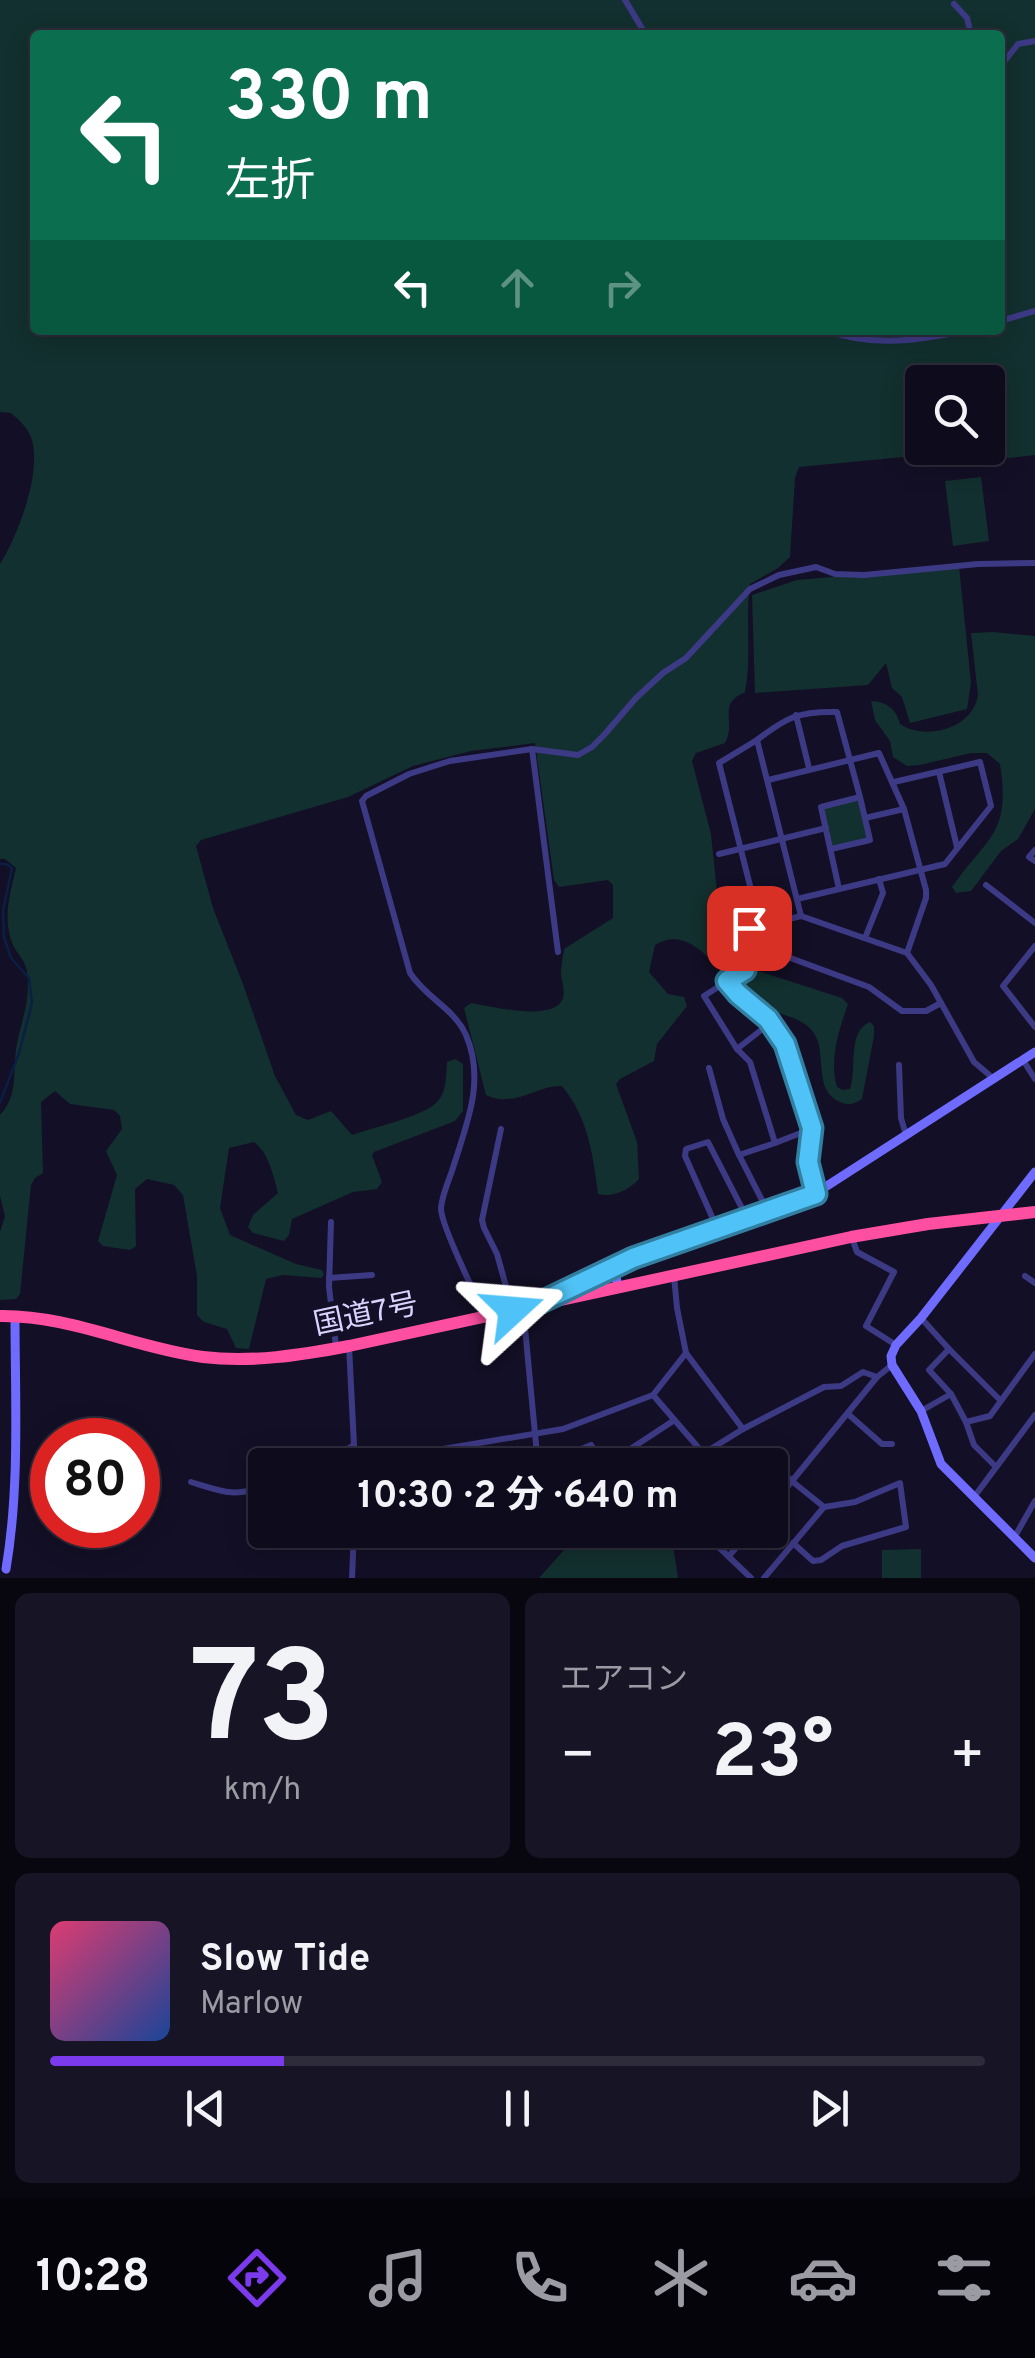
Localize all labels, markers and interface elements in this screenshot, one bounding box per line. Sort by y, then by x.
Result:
text: 330 m [225,56,433,145]
icon: left [60,70,190,200]
text: 左折 [225,155,315,212]
icon: left [385,260,440,315]
icon: ahead [490,260,545,315]
icon: right [595,260,650,315]
map controls [905,365,1005,465]
button: search [905,365,1005,465]
pin [707,886,792,971]
icon: arrive [722,901,777,956]
position arrow [461,1258,565,1362]
street label: 国道7号 [310,1287,422,1345]
speed limit sign: 80 [30,1418,160,1548]
text: 10:30 · 2 分 · 640 m [358,1473,678,1522]
text: 73 [190,1623,335,1788]
text: エアコン [560,1661,688,1701]
text: 23° [711,1709,834,1804]
text: − [560,1723,595,1793]
text: + [950,1723,985,1793]
text: km/h [224,1771,301,1811]
text: Slow Tide [200,1936,370,1985]
text: Marlow [200,1985,303,2025]
icon: previous [178,2081,233,2136]
icon: pause [490,2081,545,2136]
icon: next [802,2081,857,2136]
icon: directions [222,2243,292,2313]
icon: music [363,2243,433,2313]
icon: phone [505,2243,575,2313]
icon: climate [646,2243,716,2313]
icon: car [788,2243,858,2313]
icon: filters [929,2243,999,2313]
text: 10:28 [36,2250,150,2307]

